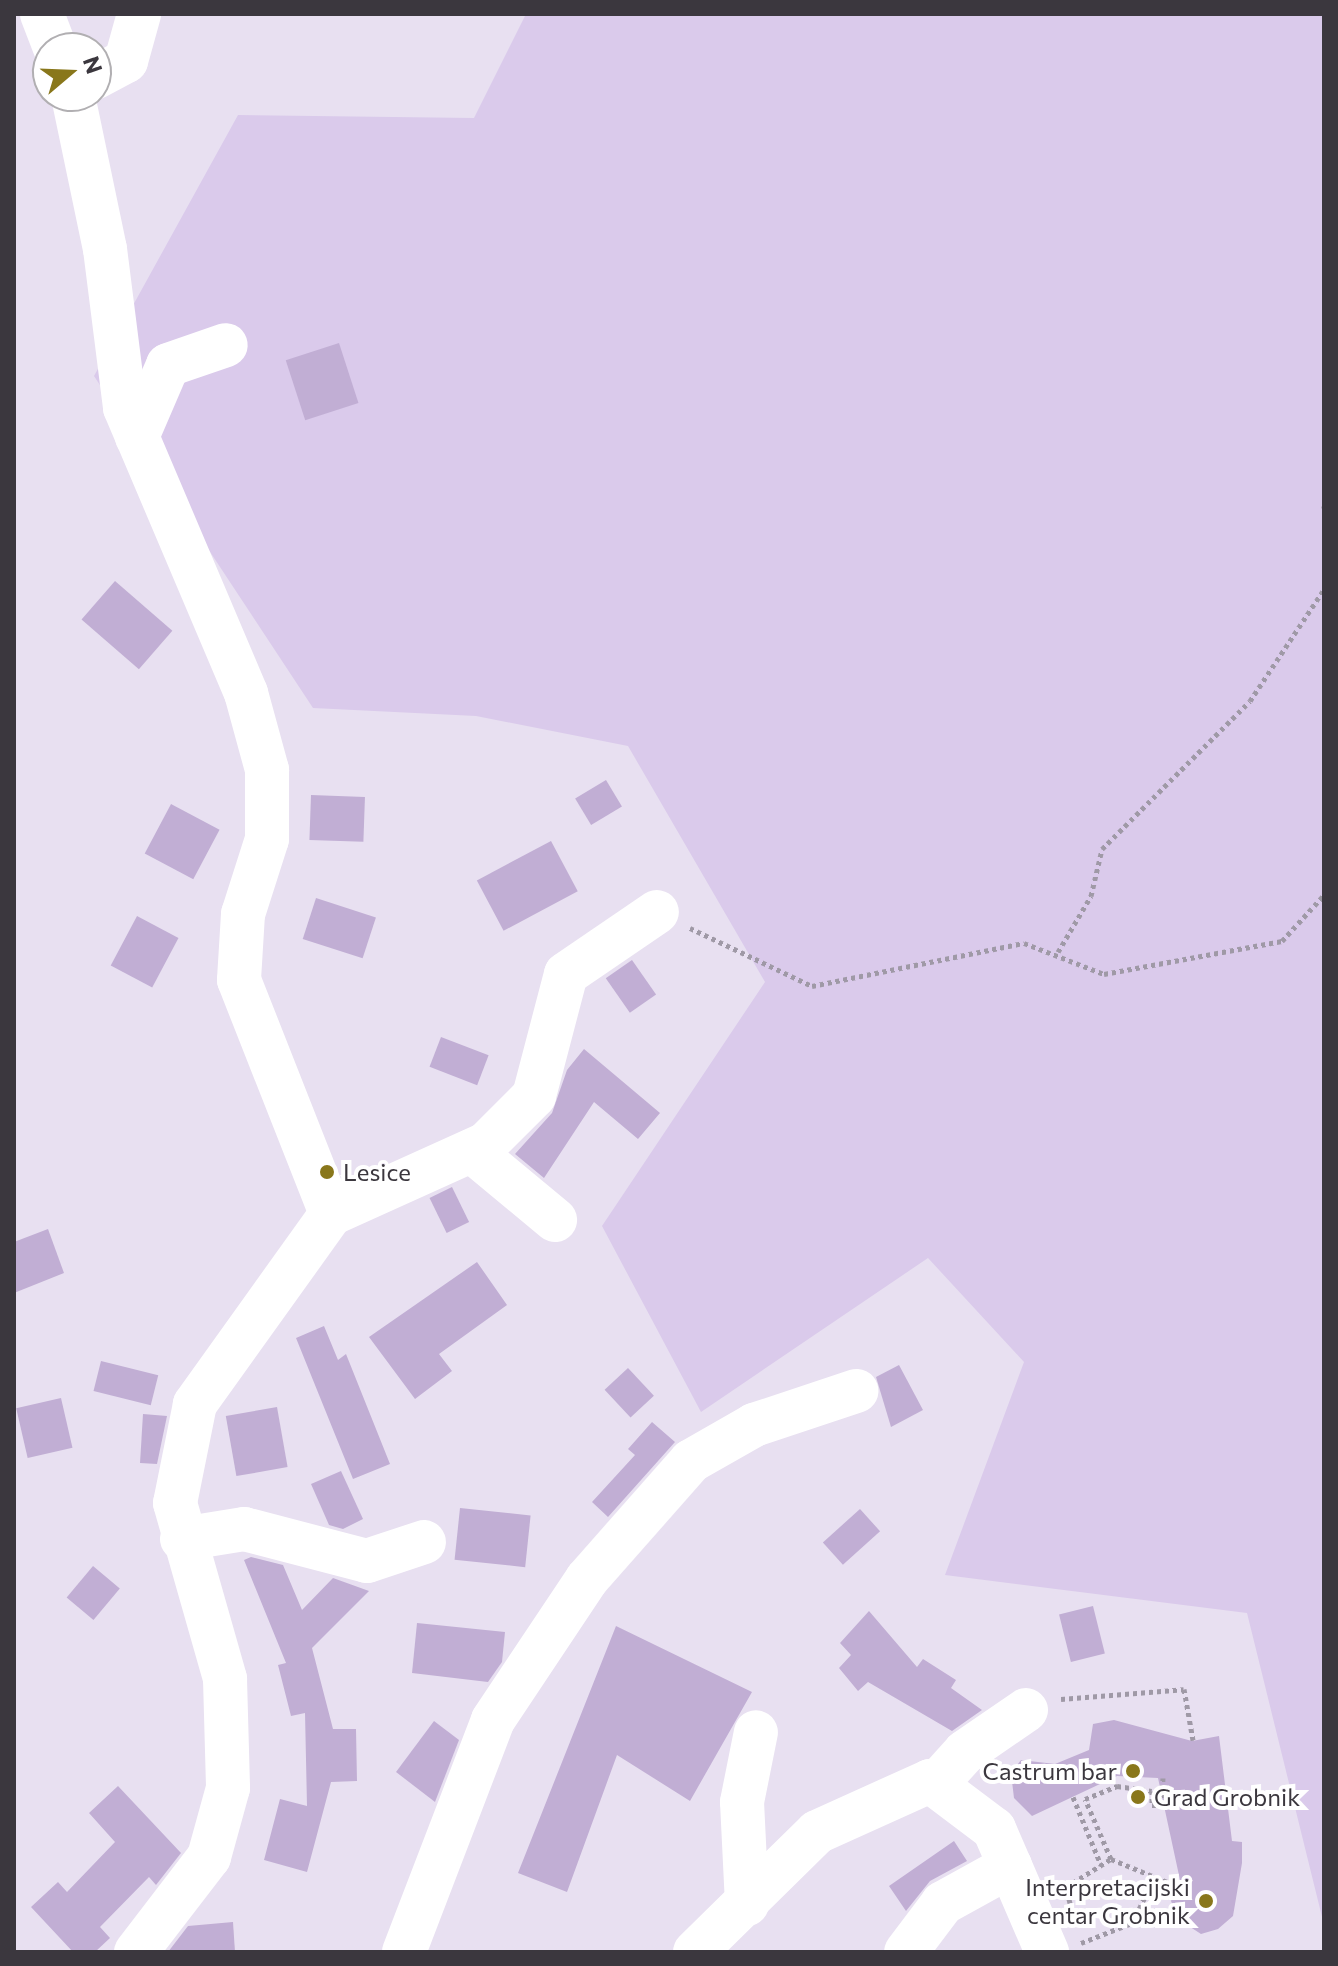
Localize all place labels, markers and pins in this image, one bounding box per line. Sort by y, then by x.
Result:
place label: Lesice [343,1158,411,1186]
marker: Lesice [318,1163,336,1181]
place label: Castrum bar [982,1757,1117,1785]
marker: Castrum bar [1124,1762,1142,1780]
place label: Grad Grobnik [1154,1783,1300,1811]
marker: Grad Grobnik [1129,1788,1147,1806]
place label: Interpretacijski centar Grobnik [1025,1873,1190,1929]
marker: Interpretacijski centar Grobnik [1197,1892,1215,1910]

